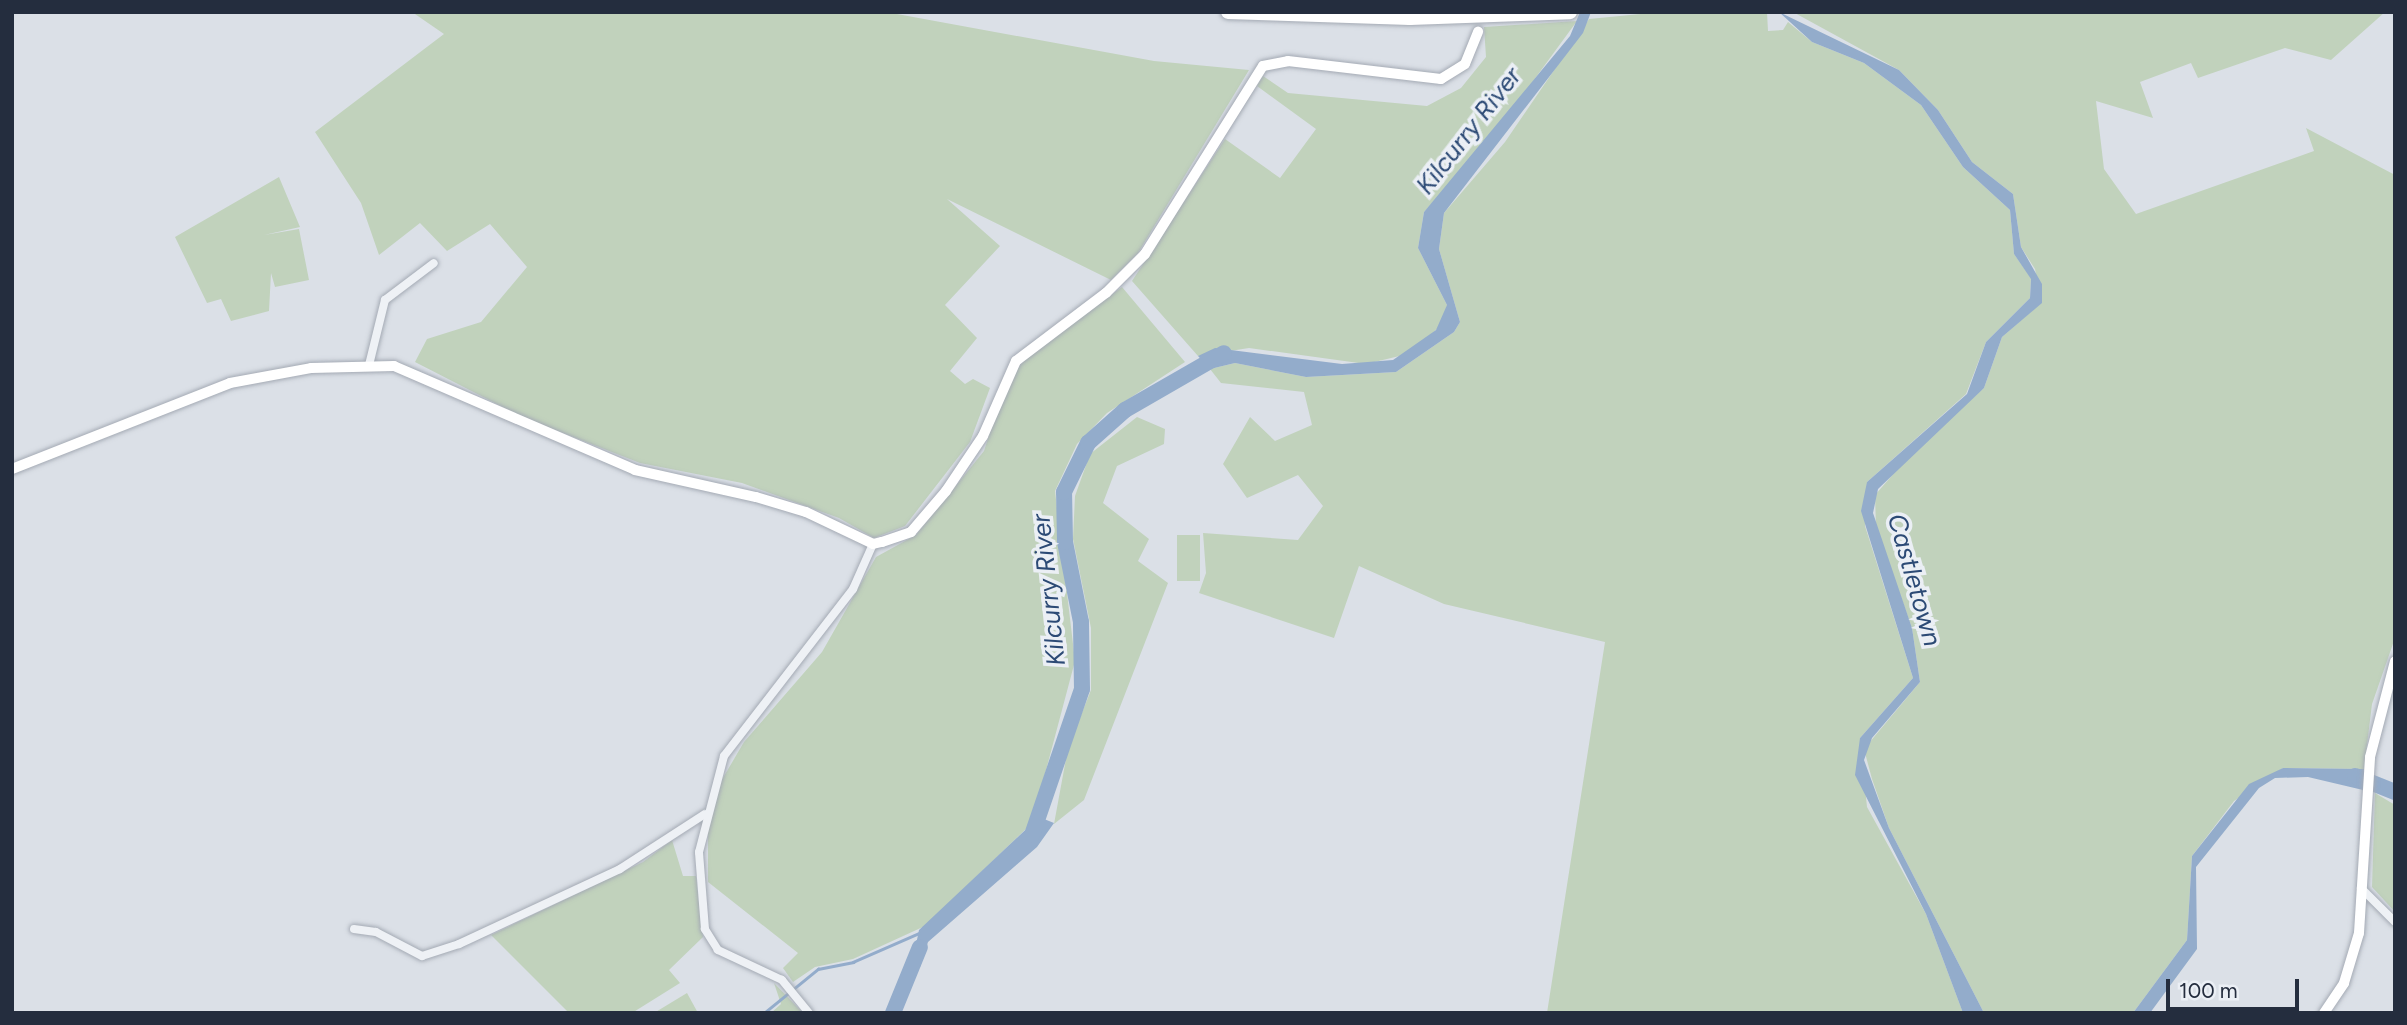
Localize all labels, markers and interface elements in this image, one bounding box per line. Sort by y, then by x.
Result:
water label: Kilcurry River [1410,61,1528,201]
water label: Castletown [1880,510,1948,650]
water label: Kilcurry River [1026,512,1072,668]
scale bar [2169,965,2302,1009]
text: 100 m [2179,978,2238,1003]

